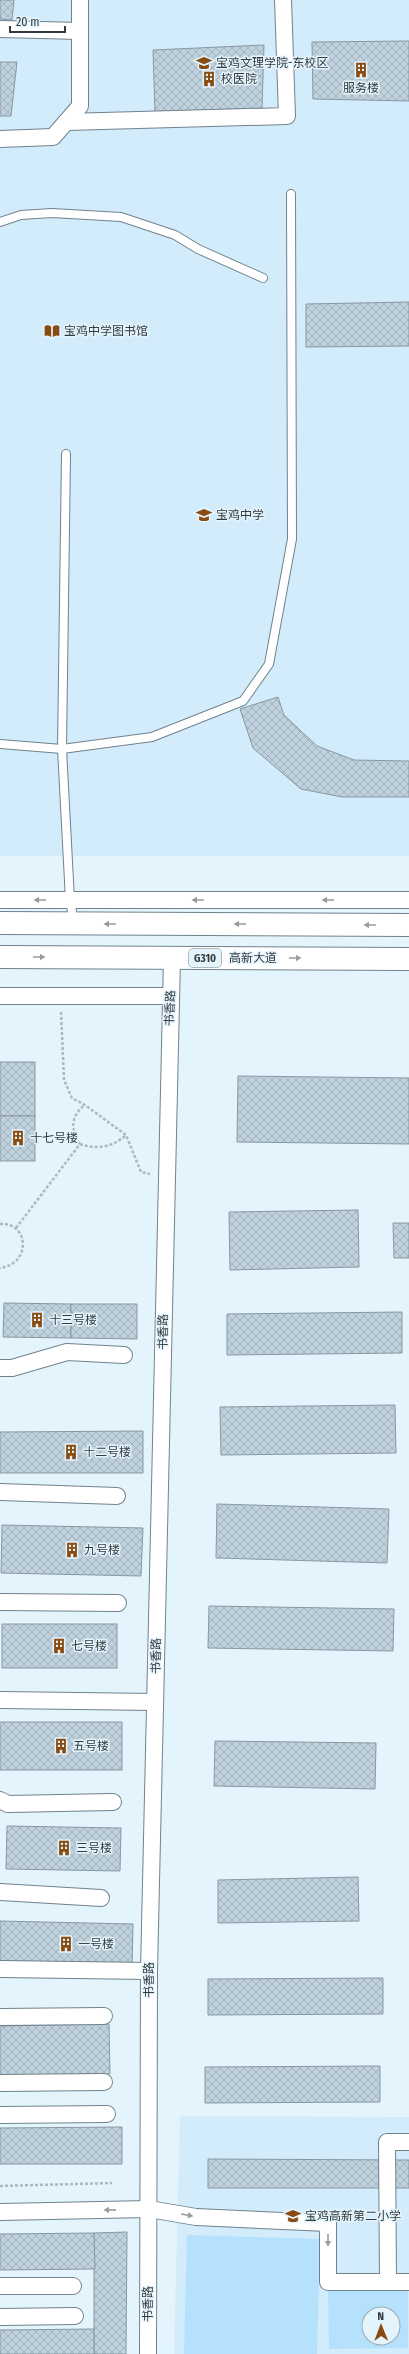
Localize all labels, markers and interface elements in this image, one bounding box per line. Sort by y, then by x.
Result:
scale bar [10,8,65,34]
text: 20 m [16,15,40,29]
school or university icon: 宝鸡文理学院-东校区 [195,54,213,72]
place label: 宝鸡文理学院-东校区 [216,56,328,70]
building icon: 服务楼 [352,61,370,79]
building icon: 校医院 [200,70,218,88]
place label: 校医院 [221,72,257,86]
place label: 服务楼 [343,81,379,95]
library icon: 宝鸡中学图书馆 [43,322,61,340]
place label: 宝鸡中学图书馆 [64,324,148,338]
school or university icon: 宝鸡中学 [195,506,213,524]
place label: 宝鸡中学 [216,508,264,522]
one-way arrow [33,897,46,903]
one-way arrow [191,897,204,903]
one-way arrow [321,897,334,903]
one-way arrow [103,921,116,927]
one-way arrow [233,921,246,927]
one-way arrow [363,922,376,928]
road number: G310 [189,949,221,967]
street label: 高新大道 [229,951,277,965]
one-way arrow [33,954,46,960]
one-way arrow [289,955,301,962]
street label: 书香路 [162,990,178,1026]
building icon: 十七号楼 [9,1129,27,1147]
place label: 十七号楼 [30,1131,78,1145]
building icon: 十三号楼 [28,1311,46,1329]
place label: 十三号楼 [49,1313,97,1327]
street label: 书香路 [156,1314,170,1350]
building icon: 十二号楼 [62,1443,80,1461]
place label: 十二号楼 [83,1445,131,1459]
building icon: 九号楼 [63,1541,81,1559]
place label: 九号楼 [84,1543,120,1557]
building icon: 七号楼 [50,1637,68,1655]
street label: 书香路 [149,1638,163,1674]
place label: 七号楼 [71,1639,107,1653]
building icon: 五号楼 [52,1737,70,1755]
place label: 五号楼 [73,1739,109,1753]
building icon: 三号楼 [55,1839,73,1857]
place label: 三号楼 [76,1841,112,1855]
building icon: 一号楼 [57,1935,75,1953]
place label: 一号楼 [78,1937,114,1951]
street label: 书香路 [142,1962,156,1998]
one-way arrow [103,2207,116,2213]
school or university icon: 宝鸡高新第二小学 [284,2207,302,2225]
place label: 宝鸡高新第二小学 [305,2209,401,2223]
one-way arrow [181,2213,193,2219]
one-way arrow [325,2234,331,2247]
street label: 书香路 [141,2286,155,2322]
north arrow [361,2306,401,2346]
text: N [377,2310,384,2323]

